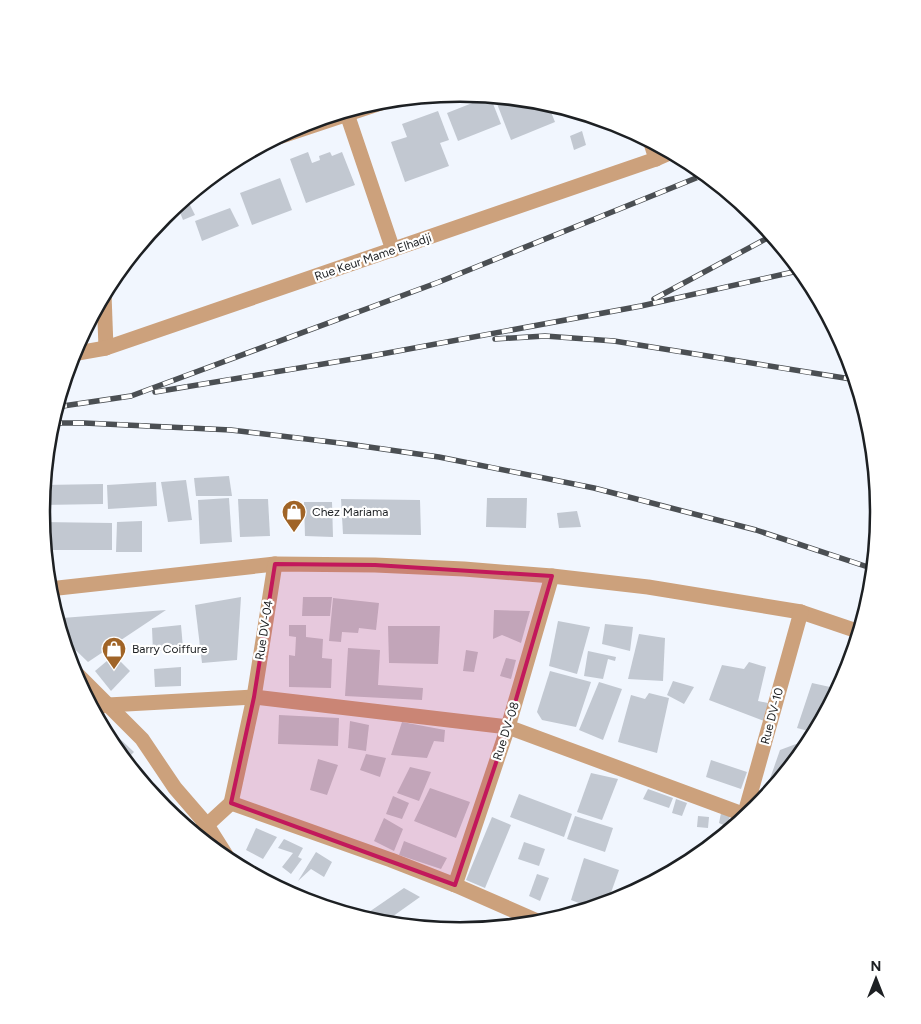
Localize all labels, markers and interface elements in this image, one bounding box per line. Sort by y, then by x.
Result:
street label: Rue Keur Mame Elhadji [313,230,433,284]
shop icon: Chez Mariama [281,499,307,533]
place label: Chez Mariama [312,505,388,519]
street label: Rue DV-04 [252,599,276,661]
shop icon: Barry Coiffure [101,636,127,670]
place label: Barry Coiffure [132,642,208,656]
street label: Rue DV-10 [758,686,786,746]
street label: Rue DV-08 [490,700,522,762]
north arrow [851,954,901,1004]
text: N [871,958,881,975]

